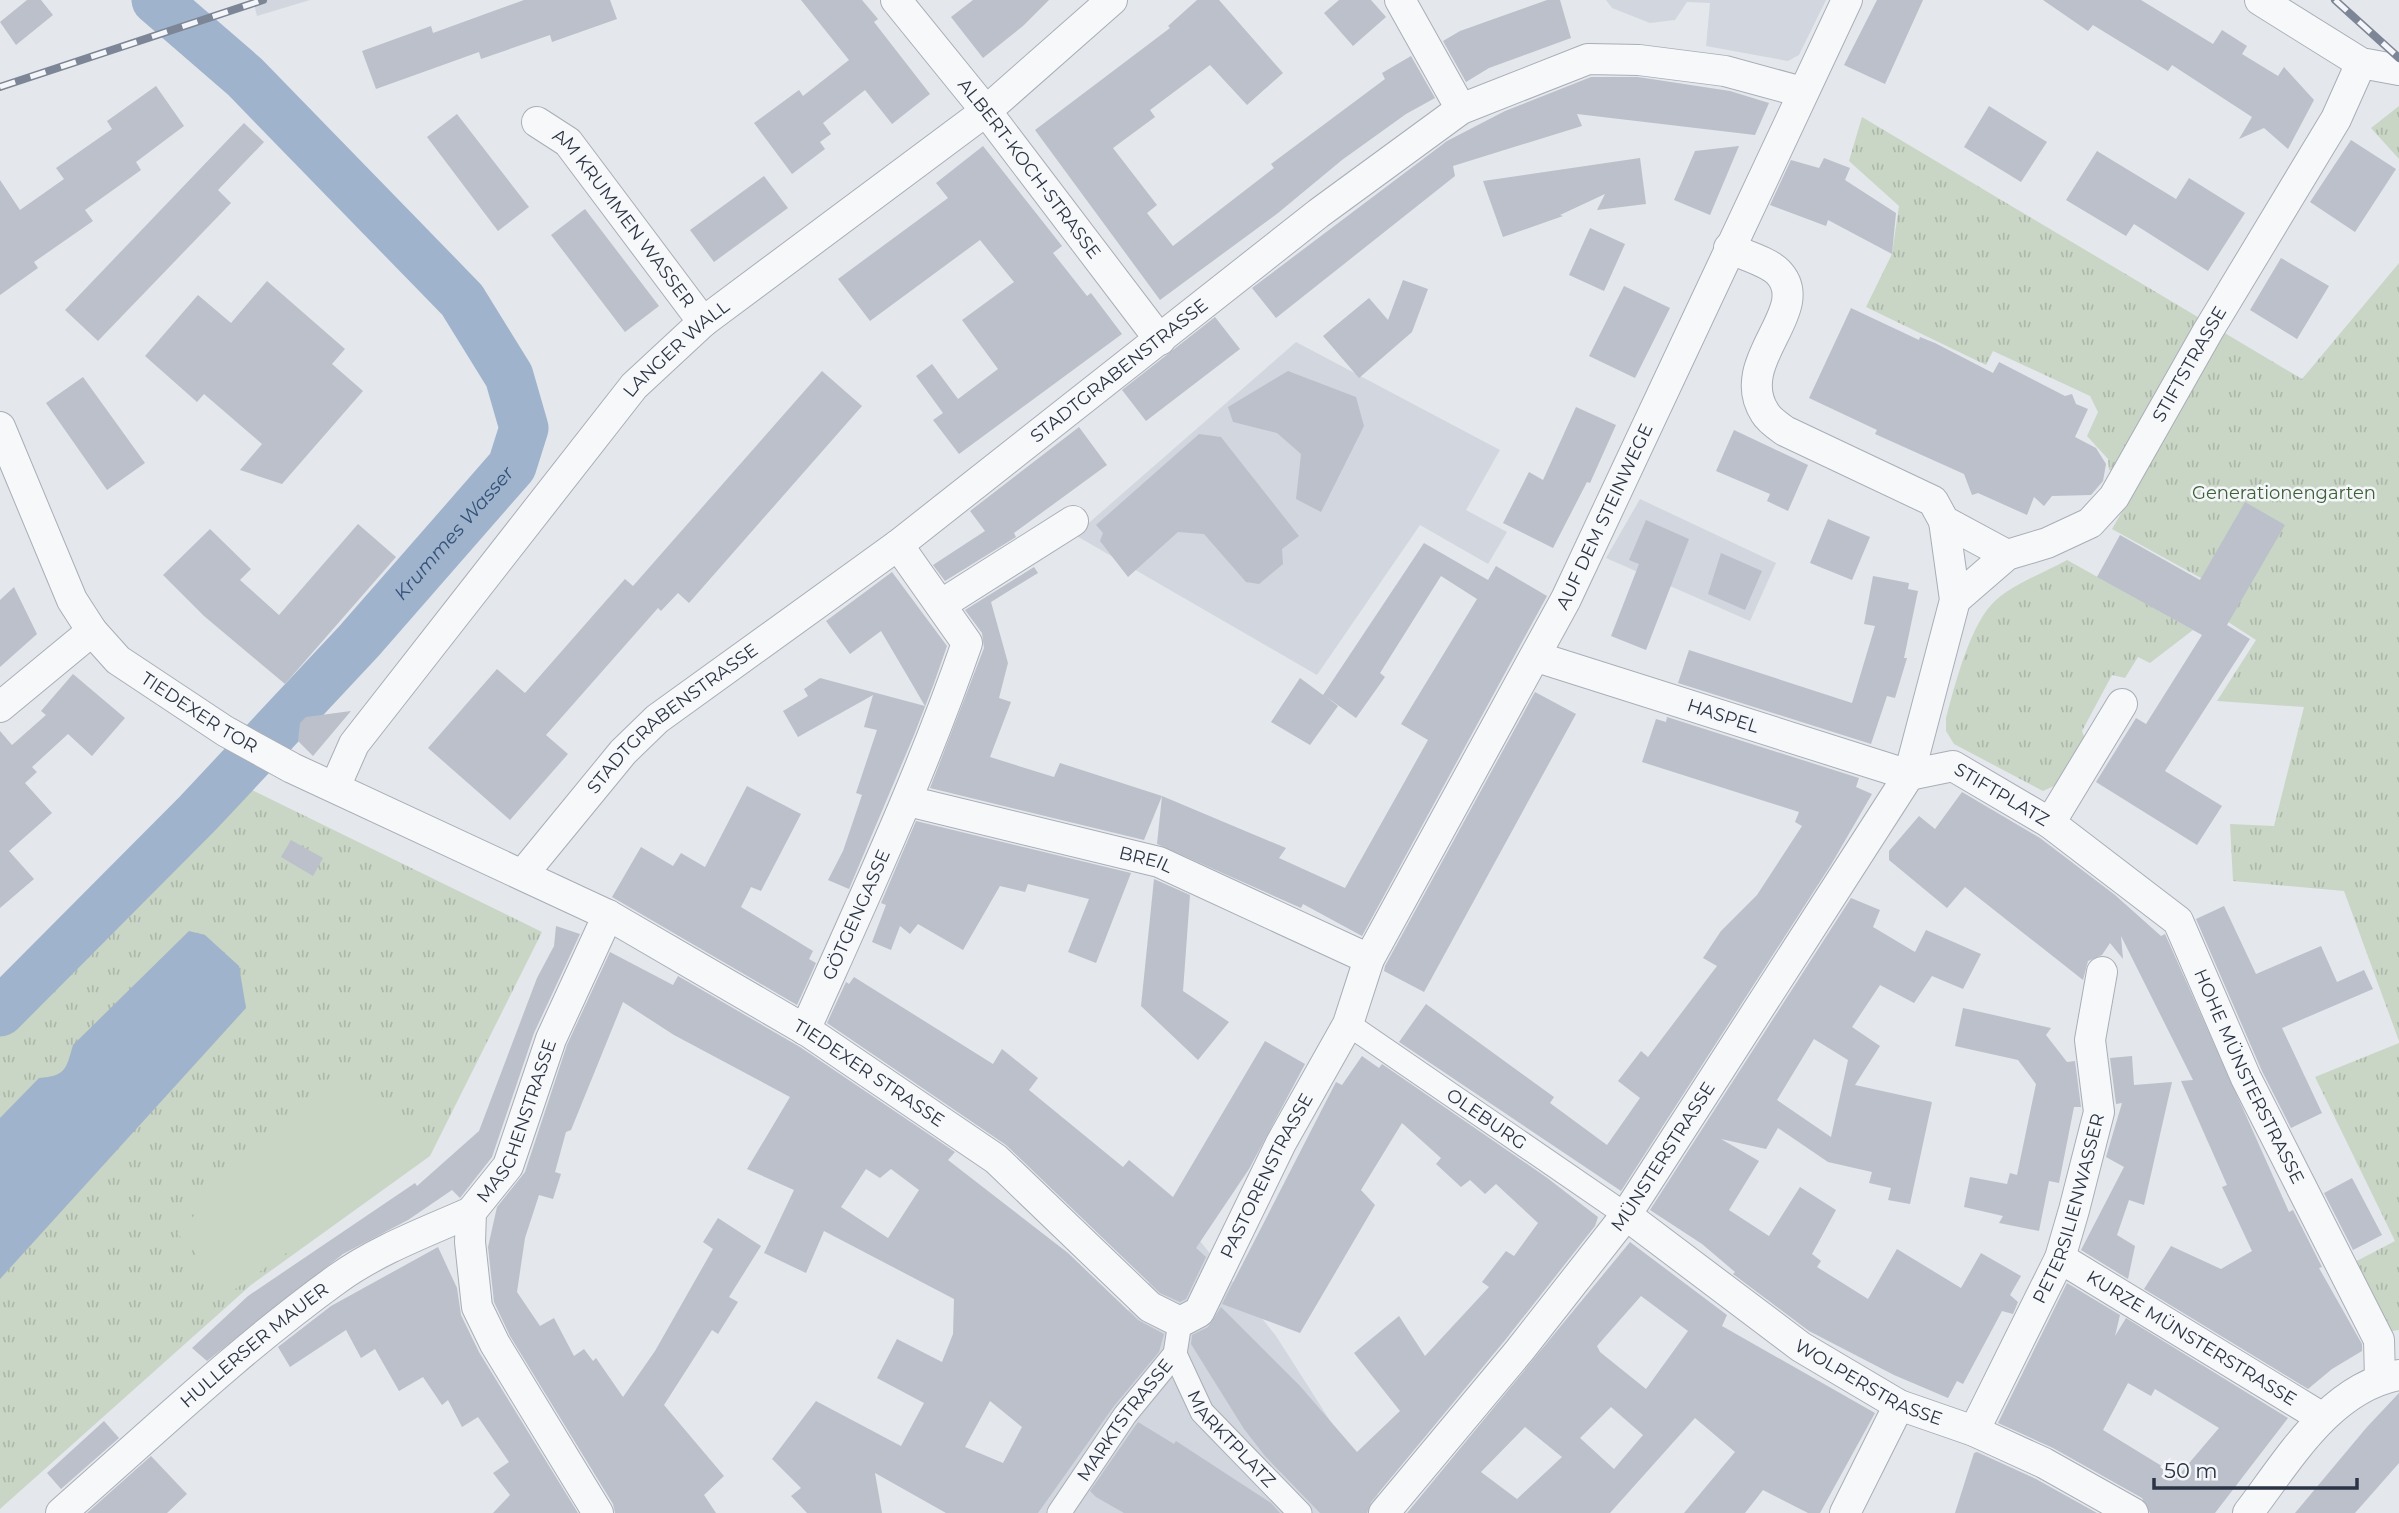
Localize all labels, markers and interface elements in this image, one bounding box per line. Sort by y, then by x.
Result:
street label: ALBERT-KOCH-STRASSE [953,74,1105,263]
street label: AM KRUMMEN WASSER [549,124,699,312]
street label: STADTGRABENSTRASSE [1026,294,1212,447]
street label: LANGER WALL [618,295,734,402]
street label: STIFTSTRASSE [2148,302,2231,426]
street label: AUF DEM STEINWEGE [1551,420,1658,613]
water label: Krummes Wasser [389,461,519,605]
park label: Generationengarten [2192,482,2376,504]
street label: STADTGRABENSTRASSE [582,639,762,798]
street label: TIEDEXER TOR [137,667,261,758]
street label: HASPEL [1684,694,1762,738]
street label: STIFTPLATZ [1950,758,2053,831]
street label: BREIL [1117,842,1177,878]
street label: GÖTGENGASSE [818,846,895,984]
street label: HOHE MÜNSTERSTRASSE [2189,966,2309,1187]
street label: TIEDEXER STRASSE [790,1015,949,1132]
street label: MASCHENSTRASSE [472,1037,561,1207]
street label: MÜNSTERSTRASSE [1606,1078,1720,1236]
street label: OLEBURG [1442,1084,1531,1154]
street label: PASTORENSTRASSE [1216,1089,1318,1262]
street label: PETERSILIENWASSER [2028,1111,2109,1307]
street label: KURZE MÜNSTERSTRASSE [2082,1266,2301,1411]
street label: HULLERSER MAUER [176,1278,333,1413]
street label: WOLPERSTRASSE [1791,1335,1945,1430]
street label: MARKTSTRASSE [1073,1354,1177,1485]
street label: MARKTPLATZ [1182,1387,1280,1492]
scale bar [2154,1446,2357,1490]
text: 50 m [2164,1458,2218,1483]

